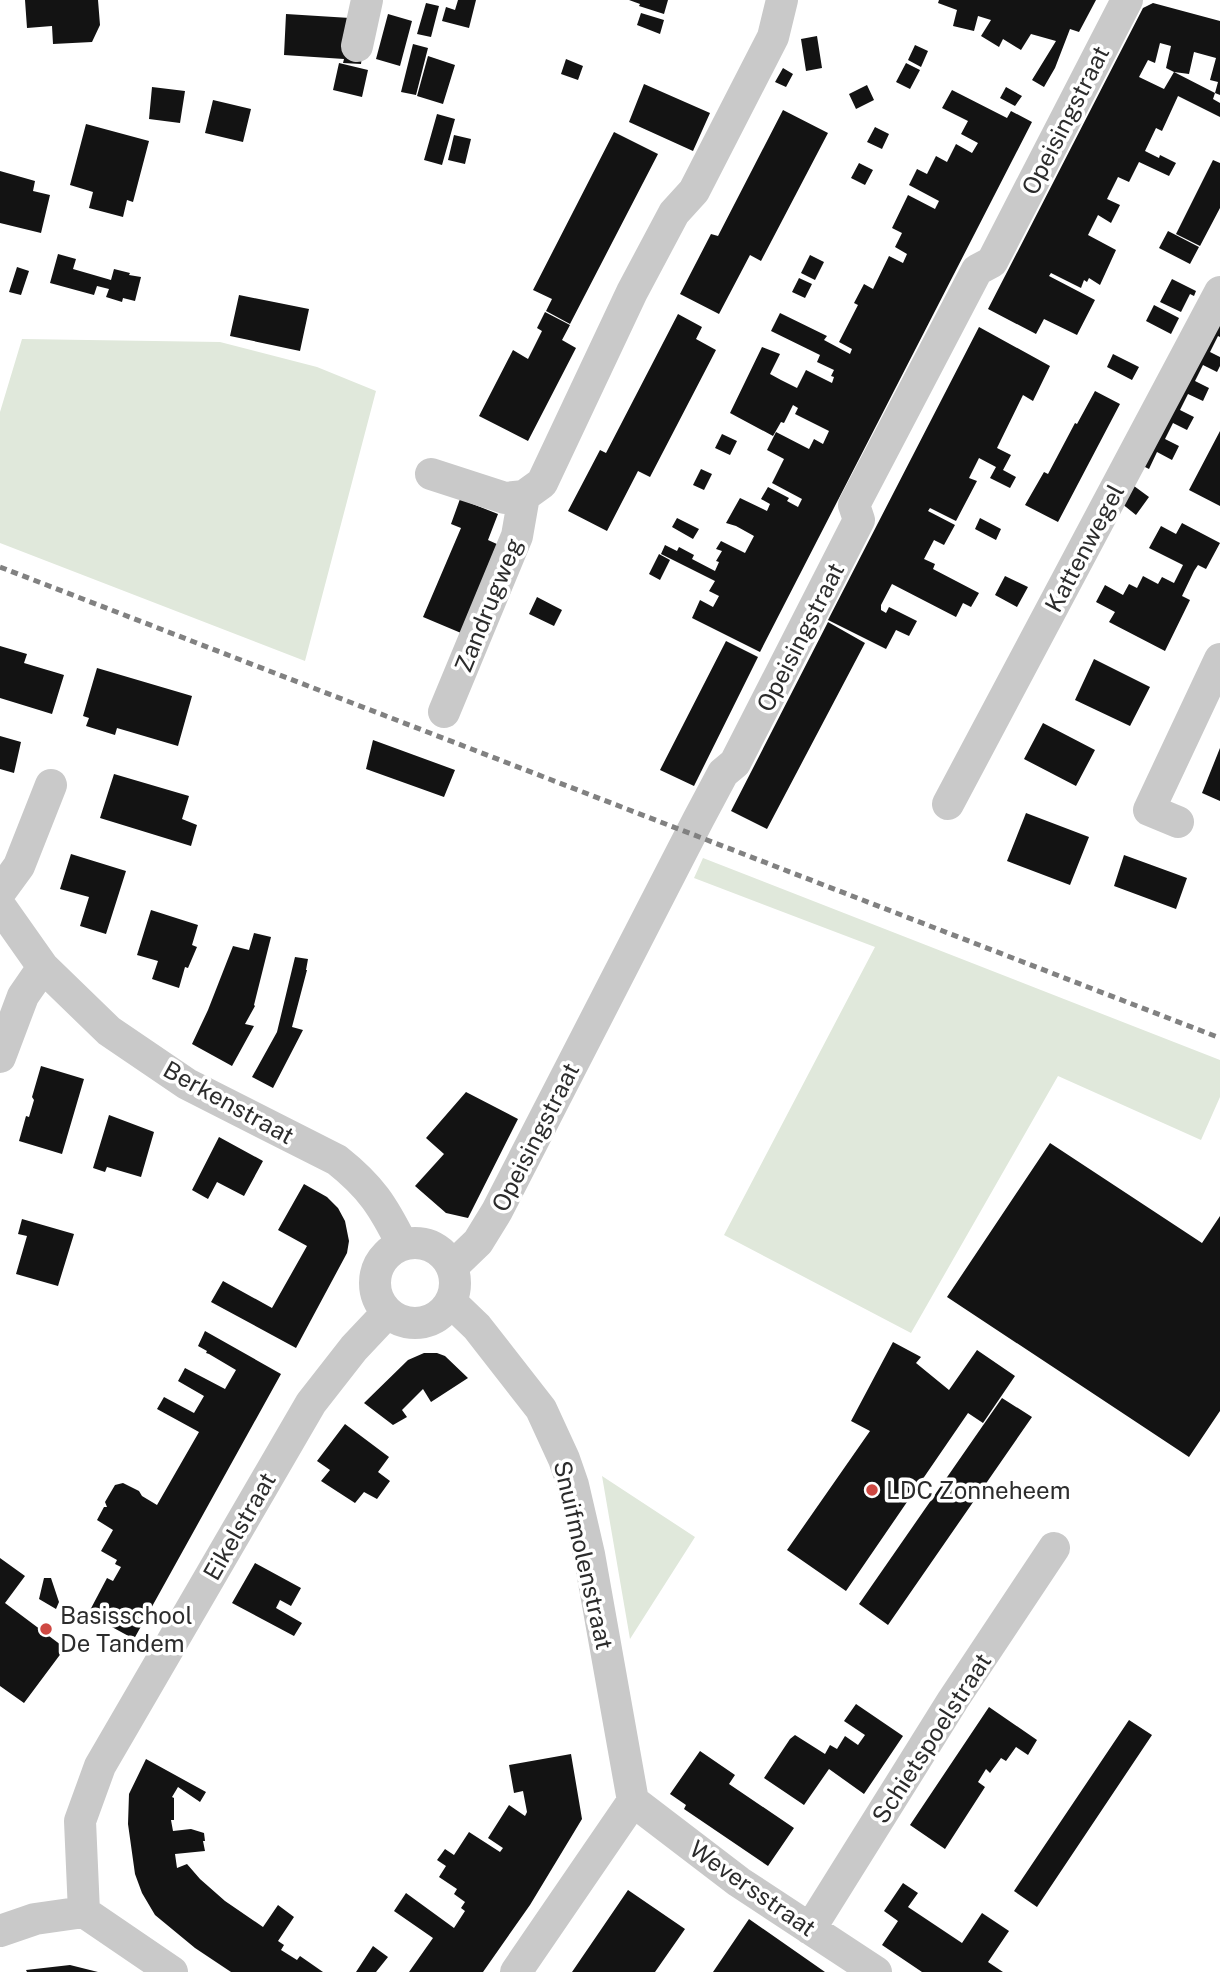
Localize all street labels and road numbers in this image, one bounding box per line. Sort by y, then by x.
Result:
street label: Opeisingstraat [1015,41,1115,199]
street label: Kattenwegel [1039,479,1129,617]
street label: Zandrugweg [448,534,528,676]
street label: Opeisingstraat [750,558,850,716]
street label: Berkenstraat [159,1055,299,1149]
street label: Opeisingstraat [485,1058,585,1216]
street label: Snuifmolenstraat [549,1458,619,1652]
street label: Eikelstraat [197,1467,281,1585]
street label: Schietspoelstraat [866,1648,996,1828]
street label: Weversstraat [685,1834,821,1942]

